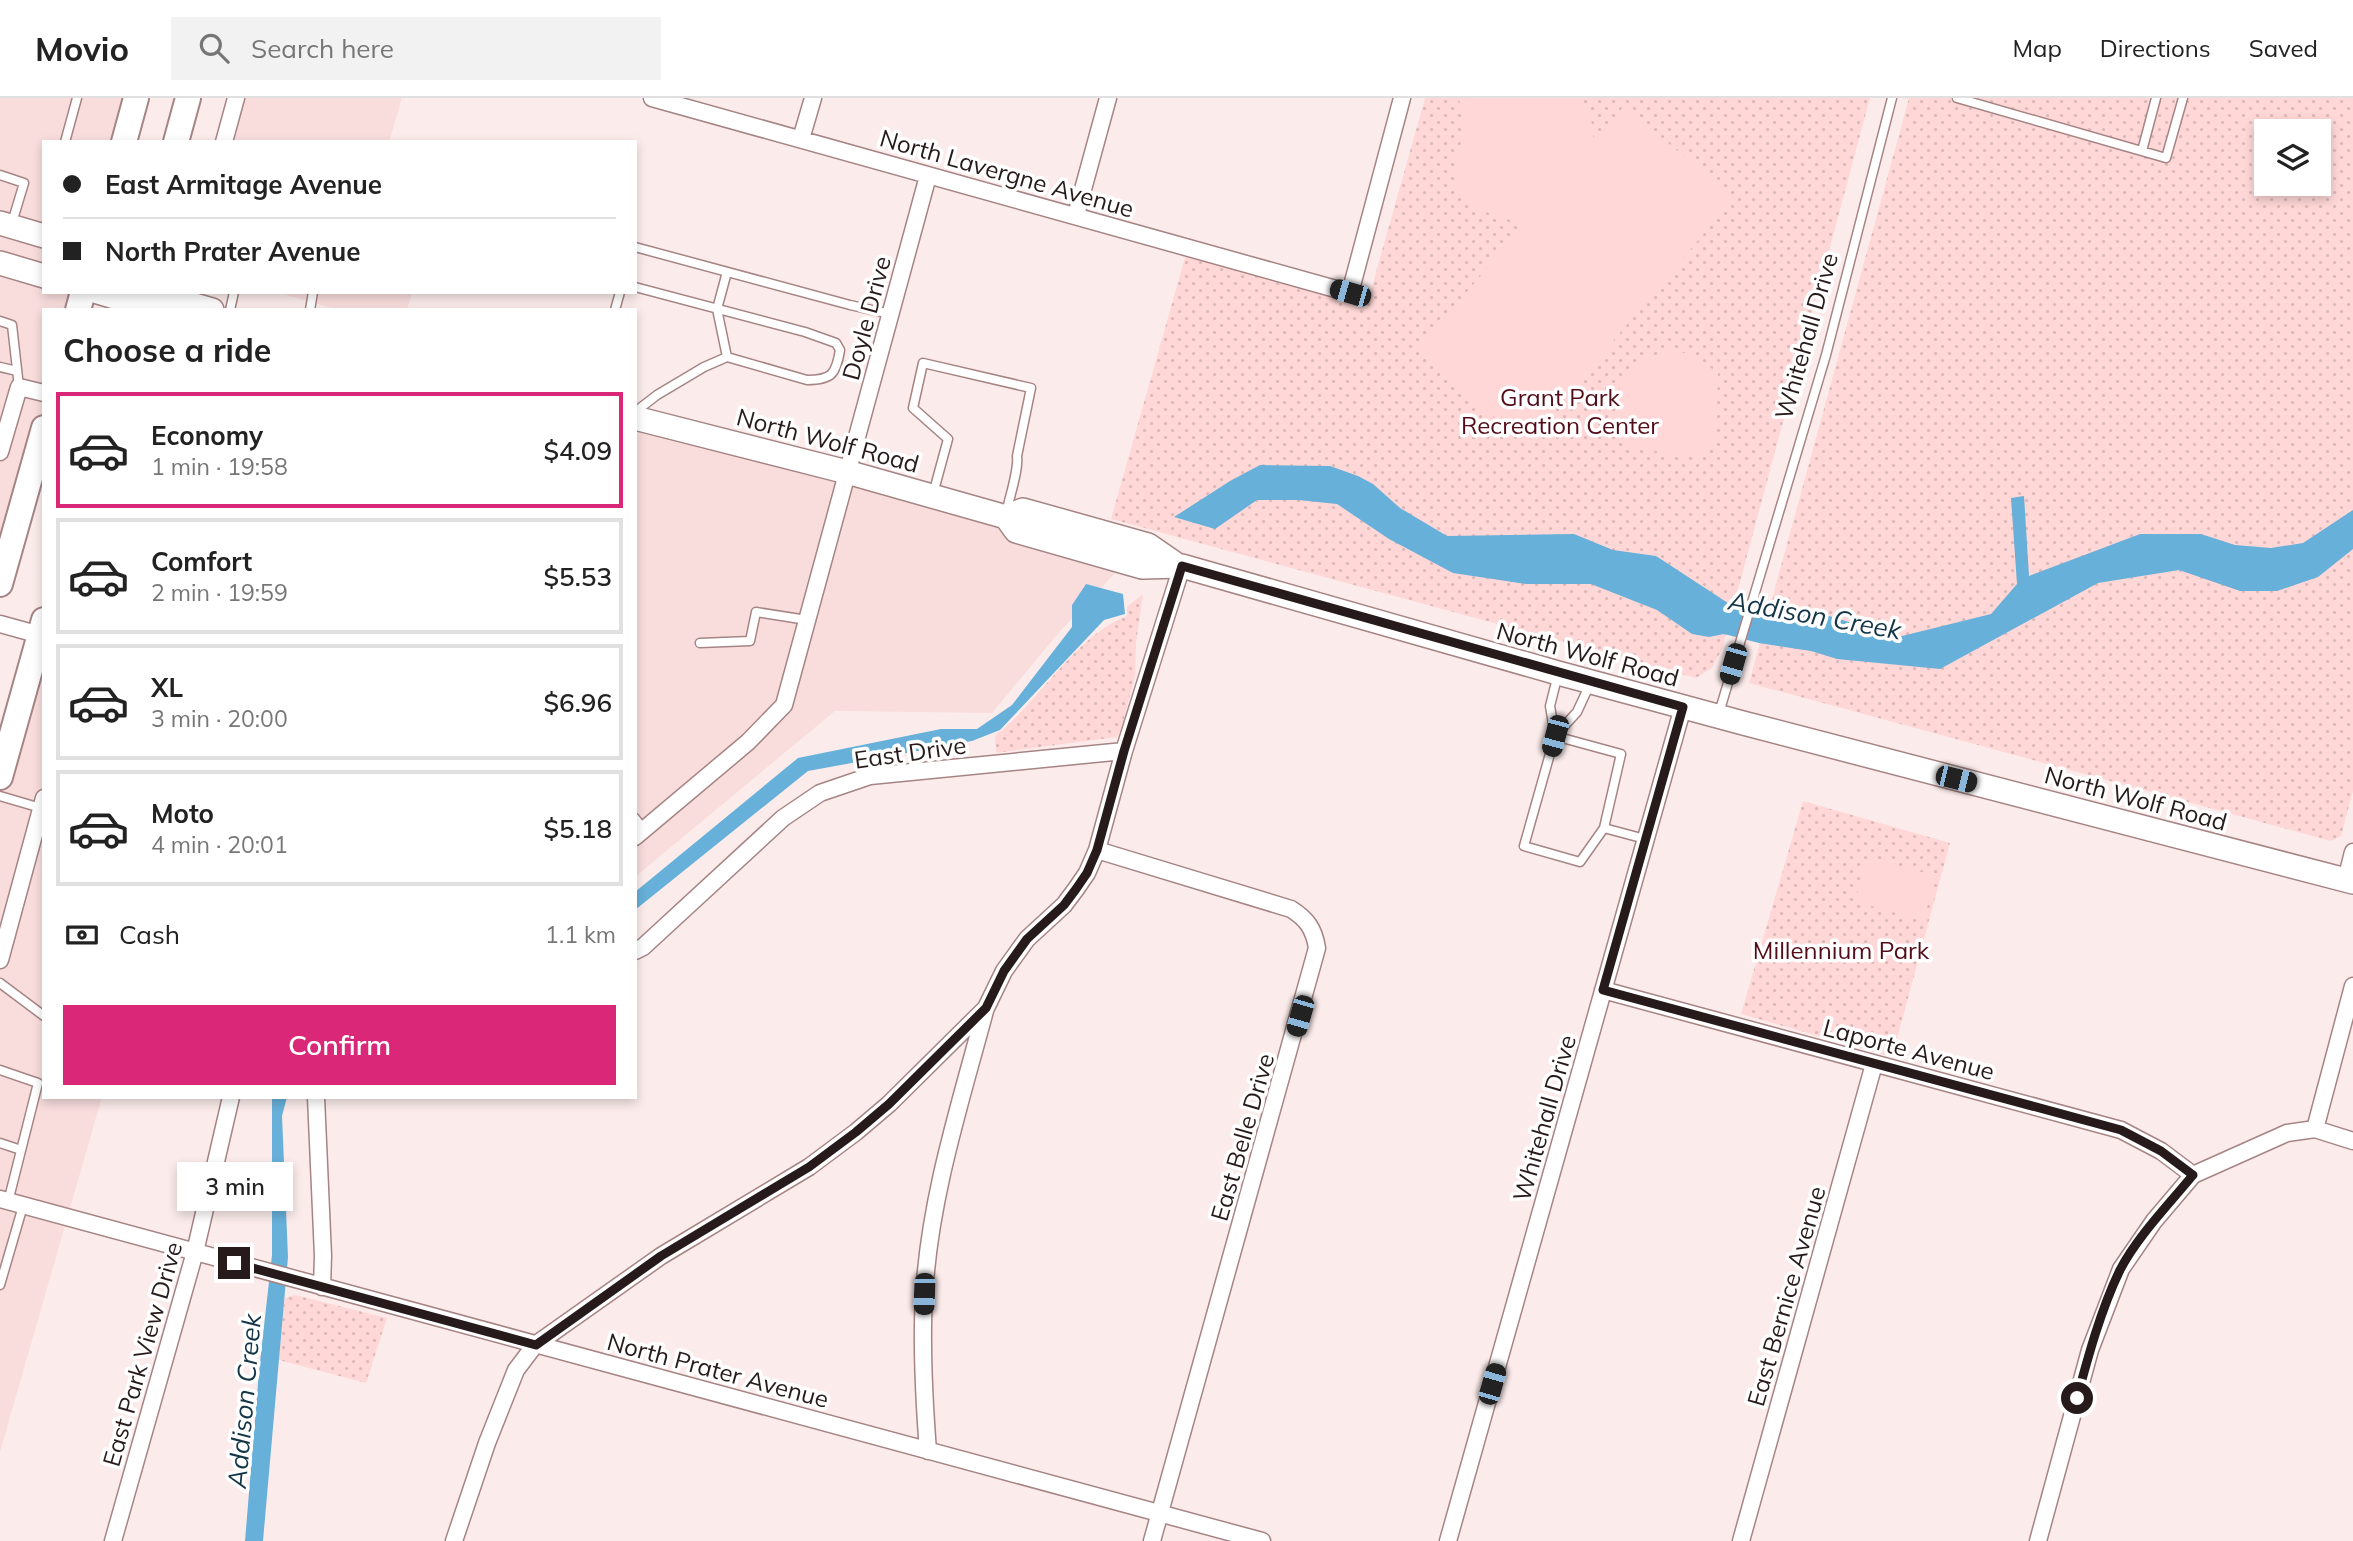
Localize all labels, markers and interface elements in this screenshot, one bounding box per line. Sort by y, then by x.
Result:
search box [171,17,661,80]
text: Movio [35,28,129,69]
icon: search [195,29,233,67]
text: Search here [251,32,394,65]
text: Map [2012,33,2062,63]
text: Directions [2100,33,2211,63]
text: Saved [2249,33,2318,63]
map controls [2254,119,2331,196]
button: layers [2254,119,2331,196]
street label: North Lavergne Avenue [877,122,1137,224]
text: East Armitage Avenue [105,168,382,201]
text: North Prater Avenue [105,235,361,268]
street label: Whitehall Drive [1768,249,1844,423]
street label: Doyle Drive [835,253,897,383]
car [1327,277,1374,309]
text: Choose a ride [63,330,271,370]
park label: Grant Park Recreation Center [1461,382,1659,440]
street label: North Wolf Road [734,401,922,479]
icon: car [67,419,130,482]
text: Economy [151,419,263,452]
text: $4.09 [543,434,612,467]
text: 1 min · 19:58 [151,452,288,481]
icon: car [67,545,130,608]
text: Comfort [151,545,252,578]
text: $5.53 [543,560,612,593]
text: 2 min · 19:59 [151,578,288,607]
water label: Addison Creek [1725,583,1905,647]
street label: North Wolf Road [1494,615,1682,693]
car [1718,641,1749,687]
icon: car [67,671,130,734]
text: XL [151,671,183,704]
text: $6.96 [543,686,612,719]
text: 3 min · 20:00 [151,704,288,733]
car [1540,713,1571,759]
street label: East Drive [852,729,968,775]
street label: North Wolf Road [2042,759,2230,837]
car [1934,764,1979,794]
icon: car [67,797,130,860]
text: Moto [151,797,214,830]
text: $5.18 [543,812,612,845]
text: 4 min · 20:01 [151,830,288,859]
icon: cash [63,916,101,954]
text: Cash [119,918,180,951]
text: 1.1 km [545,920,616,949]
park label: Millennium Park [1753,935,1930,965]
car [1285,993,1316,1039]
button: Confirm [63,1005,616,1085]
street label: Laporte Avenue [1820,1012,1998,1086]
street label: Whitehall Drive [1506,1031,1582,1205]
street label: East Belle Drive [1204,1050,1280,1224]
callout: 3 min [176,1162,292,1210]
text: 3 min [205,1172,265,1201]
street label: East Bernice Avenue [1740,1183,1832,1409]
street label: East Park View Drive [96,1238,188,1470]
route end [218,1247,250,1279]
car [913,1273,936,1315]
water label: Addison Creek [220,1312,268,1491]
street label: North Prater Avenue [604,1326,832,1414]
car [1477,1361,1508,1407]
route start [2061,1382,2093,1414]

